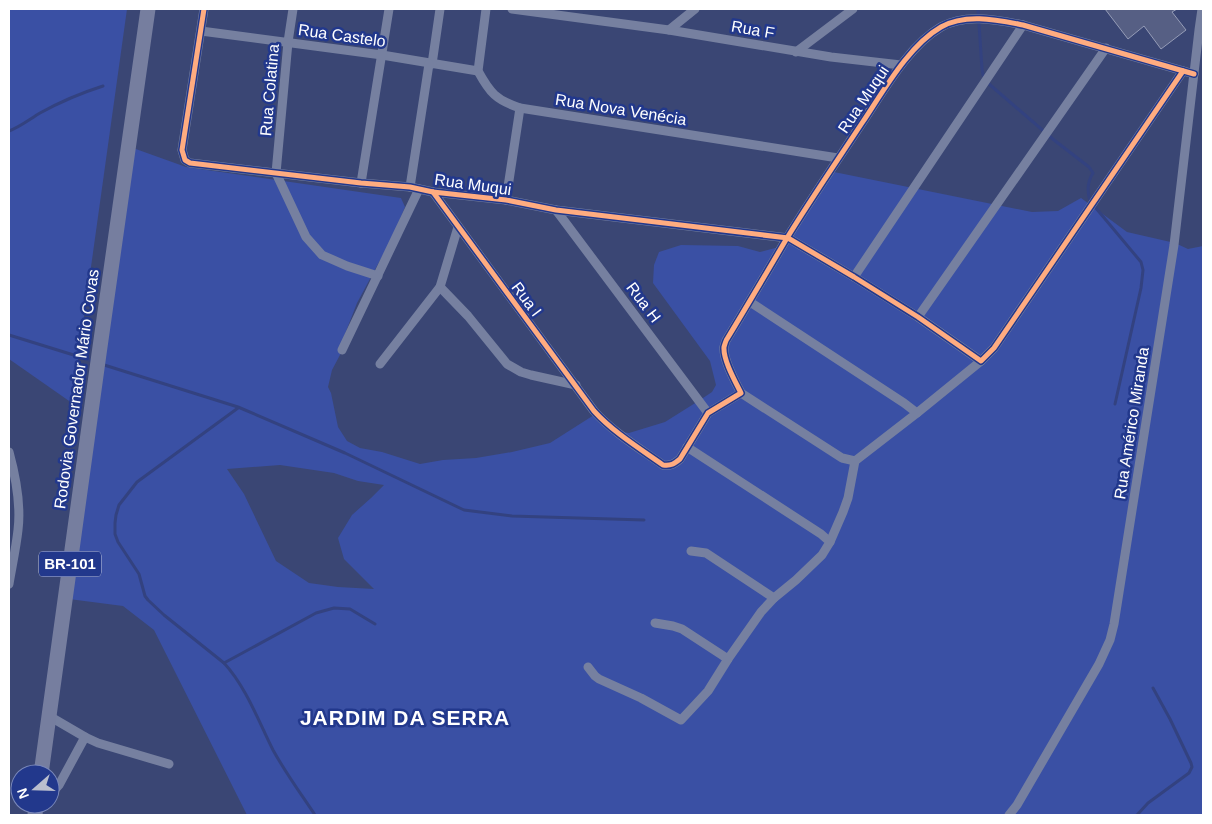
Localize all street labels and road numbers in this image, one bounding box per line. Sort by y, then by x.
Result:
street label: Rua F [730,17,776,42]
street label: Rua Castelo [297,21,387,50]
street label: Rua Colatina [257,43,282,137]
street label: Rua Muqui [835,62,892,136]
street label: Rua Nova Venécia [554,91,688,128]
street label: Rua Muqui [433,171,512,198]
street label: Rodovia Governador Mário Covas [51,268,102,510]
street label: Rua I [508,279,545,320]
street label: Rua H [623,279,664,326]
street label: Rua Américo Miranda [1111,346,1152,500]
road number: BR-101 [39,552,101,576]

